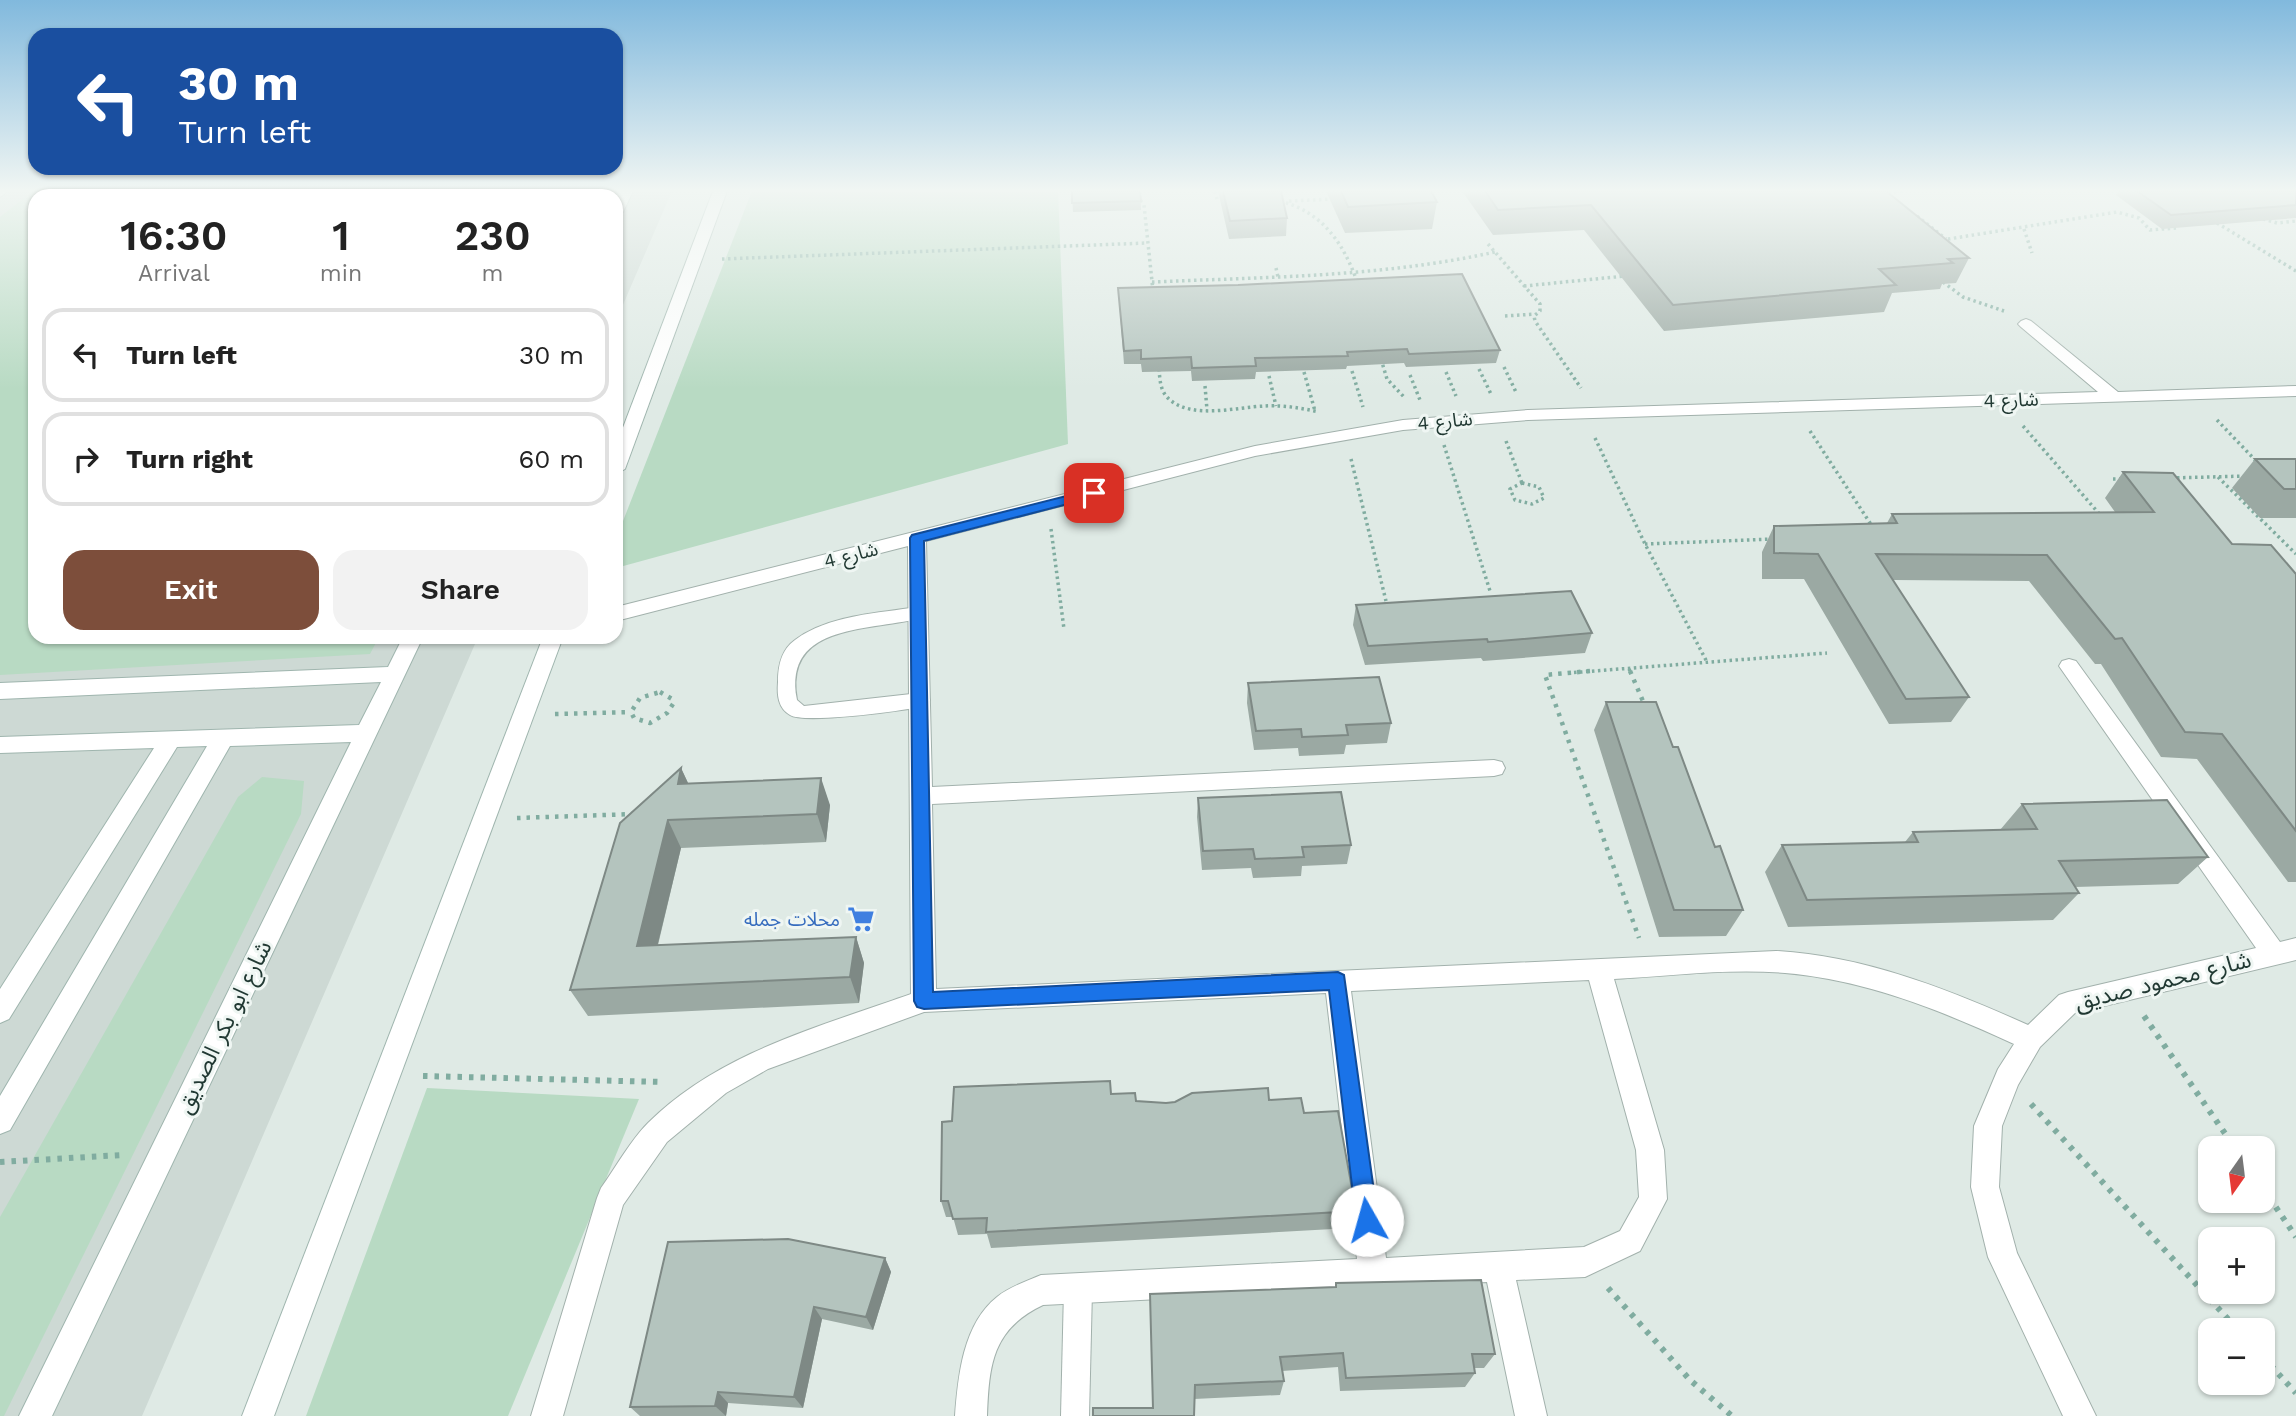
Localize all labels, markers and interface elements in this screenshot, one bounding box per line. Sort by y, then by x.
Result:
text: 30 m [178,54,299,112]
icon: left [63,56,154,147]
text: Turn left [178,113,311,151]
text: 16:30 [120,211,228,260]
text: 1 [332,211,350,260]
text: 230 [454,211,531,260]
text: Arrival [138,260,210,287]
text: min [320,260,362,287]
text: m [482,260,504,287]
icon: left [67,336,105,374]
text: Turn left [126,340,237,370]
text: 30 m [519,340,584,370]
street label: شارع 4 [1983,388,2039,414]
street label: شارع 4 [1417,407,1474,437]
icon: right [67,440,105,478]
text: Turn right [126,444,253,474]
text: 60 m [518,444,584,474]
pin [1064,463,1124,523]
icon: arrive [1075,474,1113,512]
street label: شارع 4 [821,537,881,575]
button: Exit [63,550,319,630]
button: Share [333,550,588,630]
supermarket icon: محلات جمله [846,904,876,934]
place label: محلات جمله [744,908,840,931]
street label: شارع ابو بكر الصديق [170,936,280,1119]
street label: شارع محمود صديق [2072,946,2255,1019]
north arrow [2198,1136,2275,1213]
map controls [2198,1136,2275,1395]
position arrow [1330,1183,1404,1257]
button: + [2198,1227,2275,1304]
button: − [2198,1318,2275,1395]

